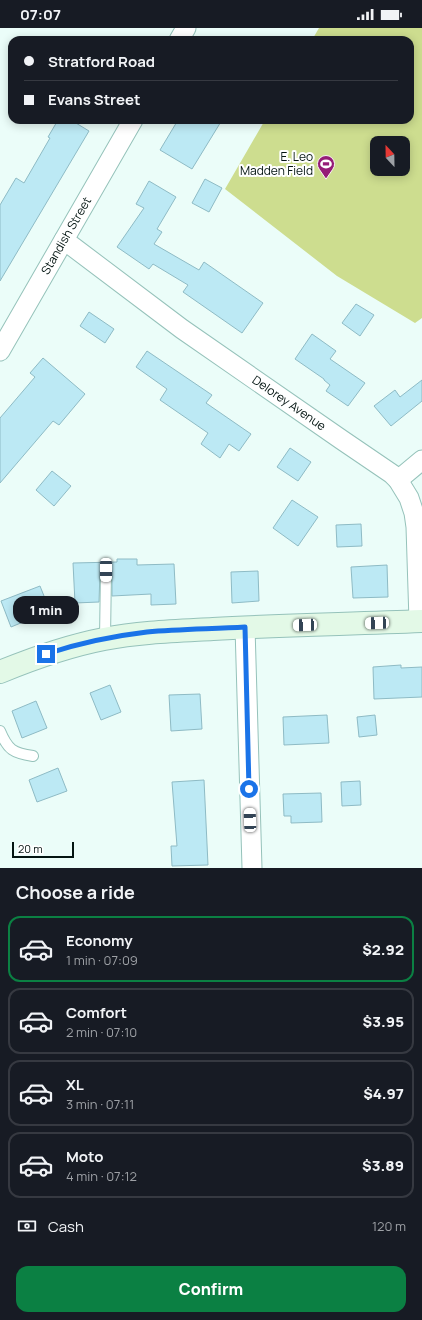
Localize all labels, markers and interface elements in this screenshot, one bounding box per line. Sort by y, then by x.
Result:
text: 07:07 [20,4,61,25]
text: Stratford Road [48,51,155,72]
text: Evans Street [48,89,141,110]
north arrow [370,136,410,176]
map controls [370,136,410,176]
place label: E. Leo Madden Field [240,148,313,179]
sports icon: E. Leo Madden Field [316,154,336,179]
street label: Standish Street [37,193,95,277]
street label: Delorey Avenue [249,371,329,434]
car [100,558,112,582]
callout: 1 min [13,596,79,624]
text: 1 min [30,601,62,619]
car [365,617,389,629]
car [293,619,317,631]
route end [37,645,55,663]
route start [240,780,258,798]
car [244,808,256,832]
scale bar [12,840,74,859]
text: 20 m [18,841,43,856]
text: Choose a ride [16,880,135,904]
text: Economy [66,930,133,951]
icon: car [18,931,54,967]
text: $2.92 [362,939,404,960]
text: 1 min · 07:09 [66,951,138,969]
text: Comfort [66,1002,127,1023]
icon: car [18,1003,54,1039]
text: $3.95 [363,1011,404,1032]
text: 2 min · 07:10 [66,1023,137,1041]
text: XL [66,1074,84,1095]
icon: car [18,1075,54,1111]
text: $4.97 [363,1083,404,1104]
text: 3 min · 07:11 [66,1095,134,1113]
text: Moto [66,1146,103,1167]
icon: car [18,1147,54,1183]
text: $3.89 [362,1155,404,1176]
text: 4 min · 07:12 [66,1167,137,1185]
icon: cash [16,1215,38,1237]
text: Cash [48,1216,84,1237]
text: 120 m [372,1217,406,1235]
button: Confirm [16,1266,406,1312]

